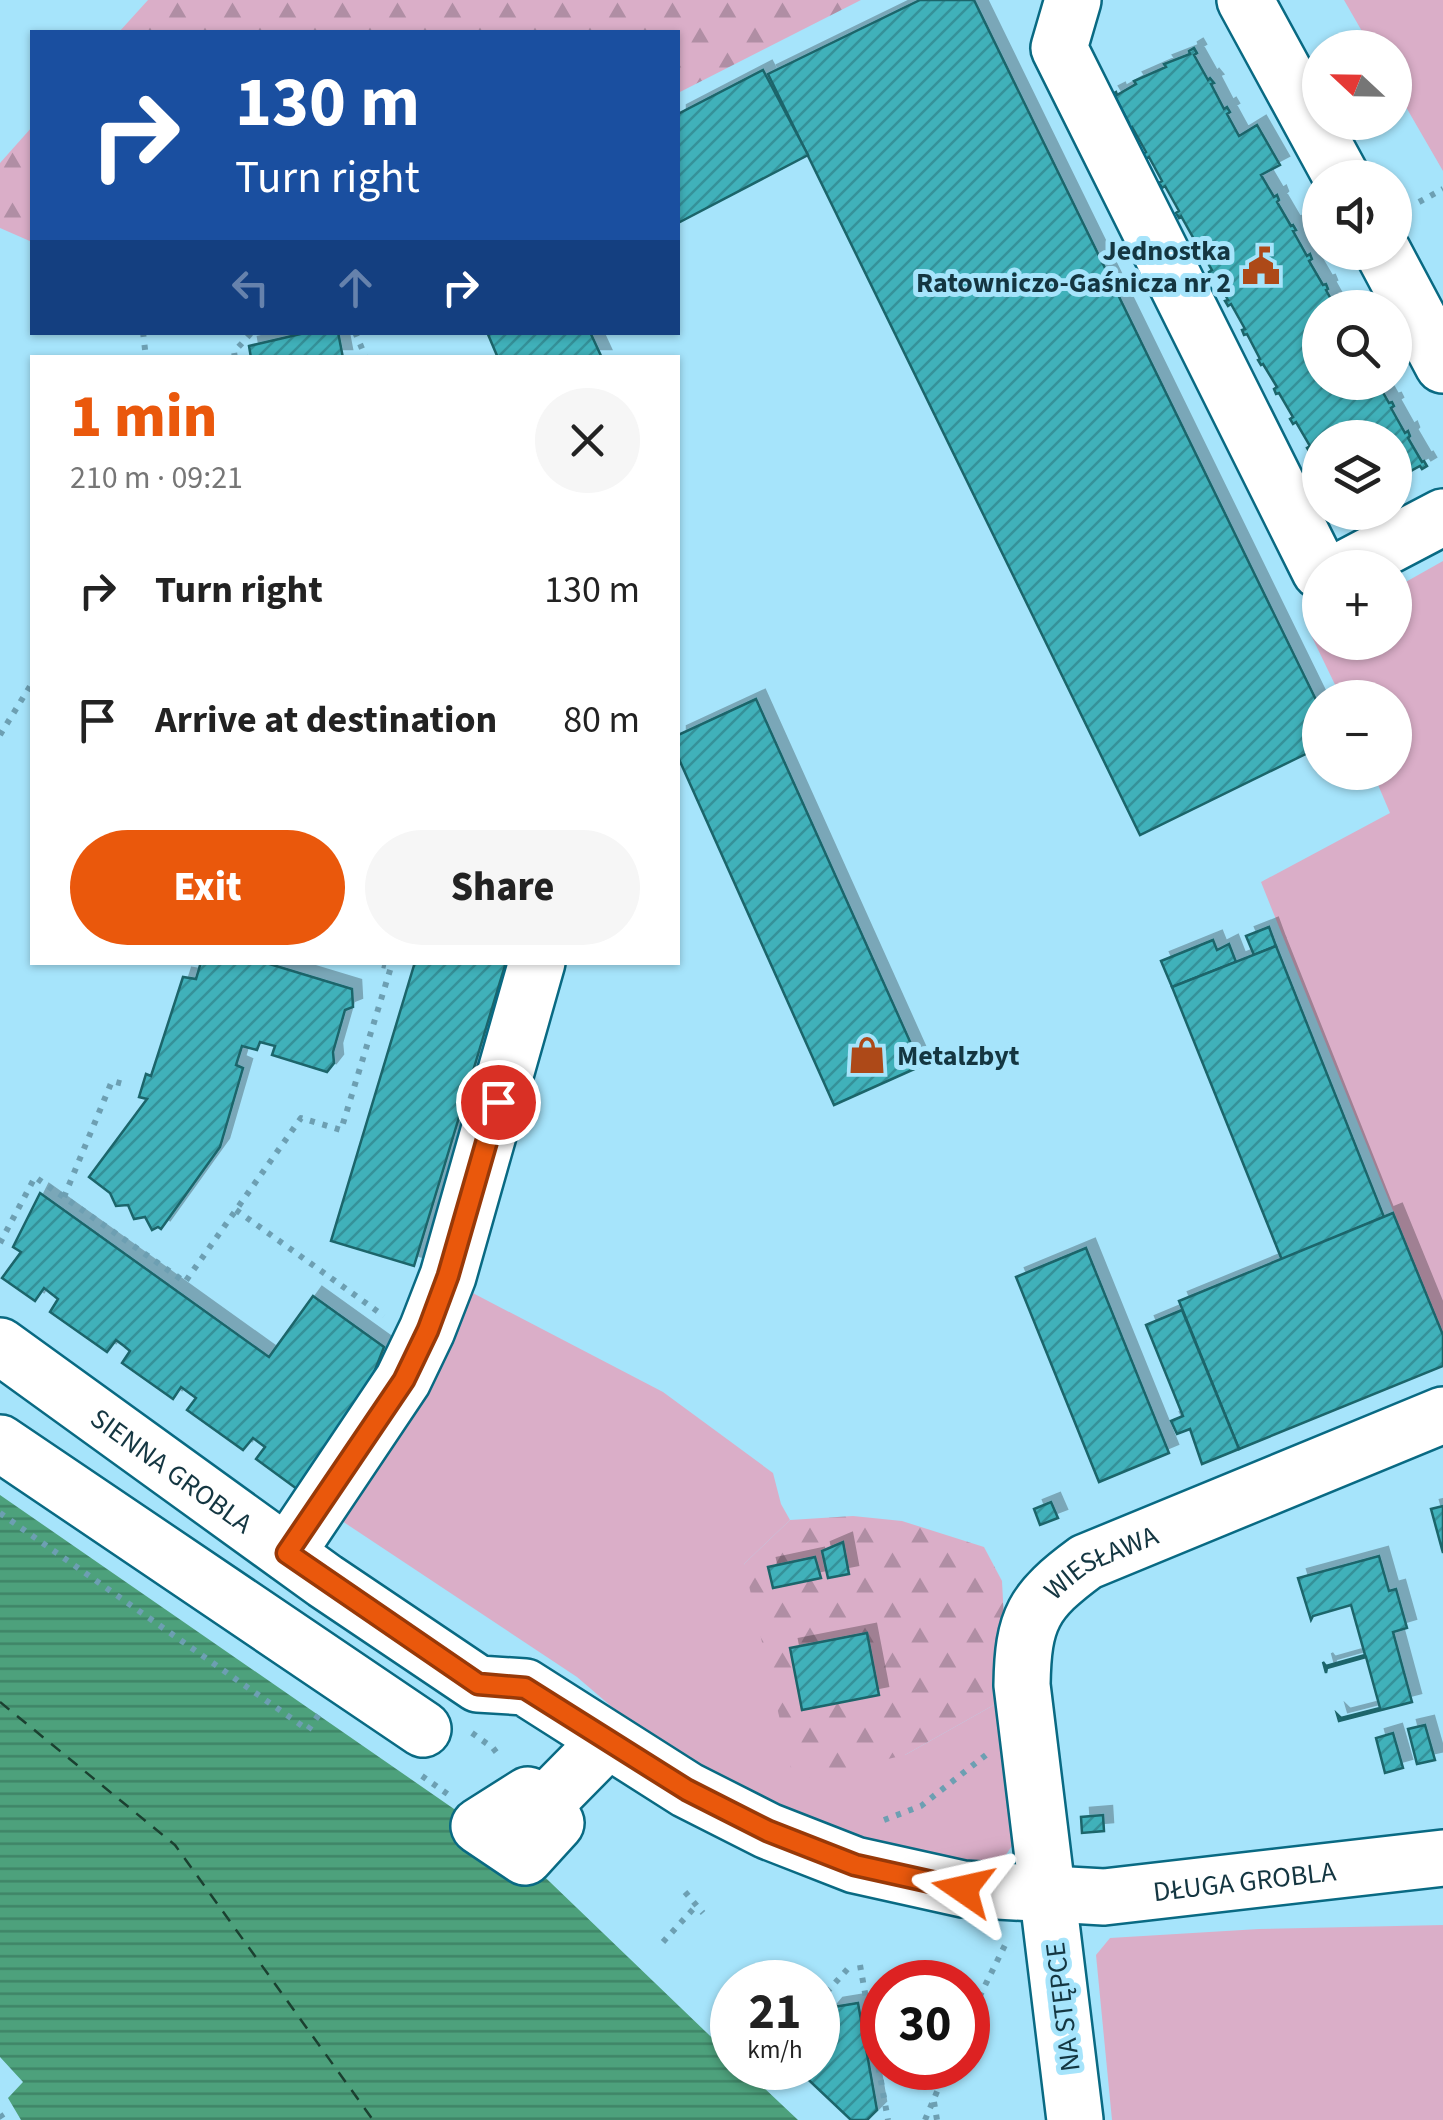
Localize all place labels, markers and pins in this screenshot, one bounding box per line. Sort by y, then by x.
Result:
place label: Jednostka Ratowniczo-Gaśnicza nr 2 [916,231,1231,303]
public building icon: Jednostka Ratowniczo-Gaśnicza nr 2 [1240,245,1282,287]
shop icon: Metalzbyt [846,1034,888,1076]
place label: Metalzbyt [897,1036,1020,1076]
pin [456,1060,541,1145]

